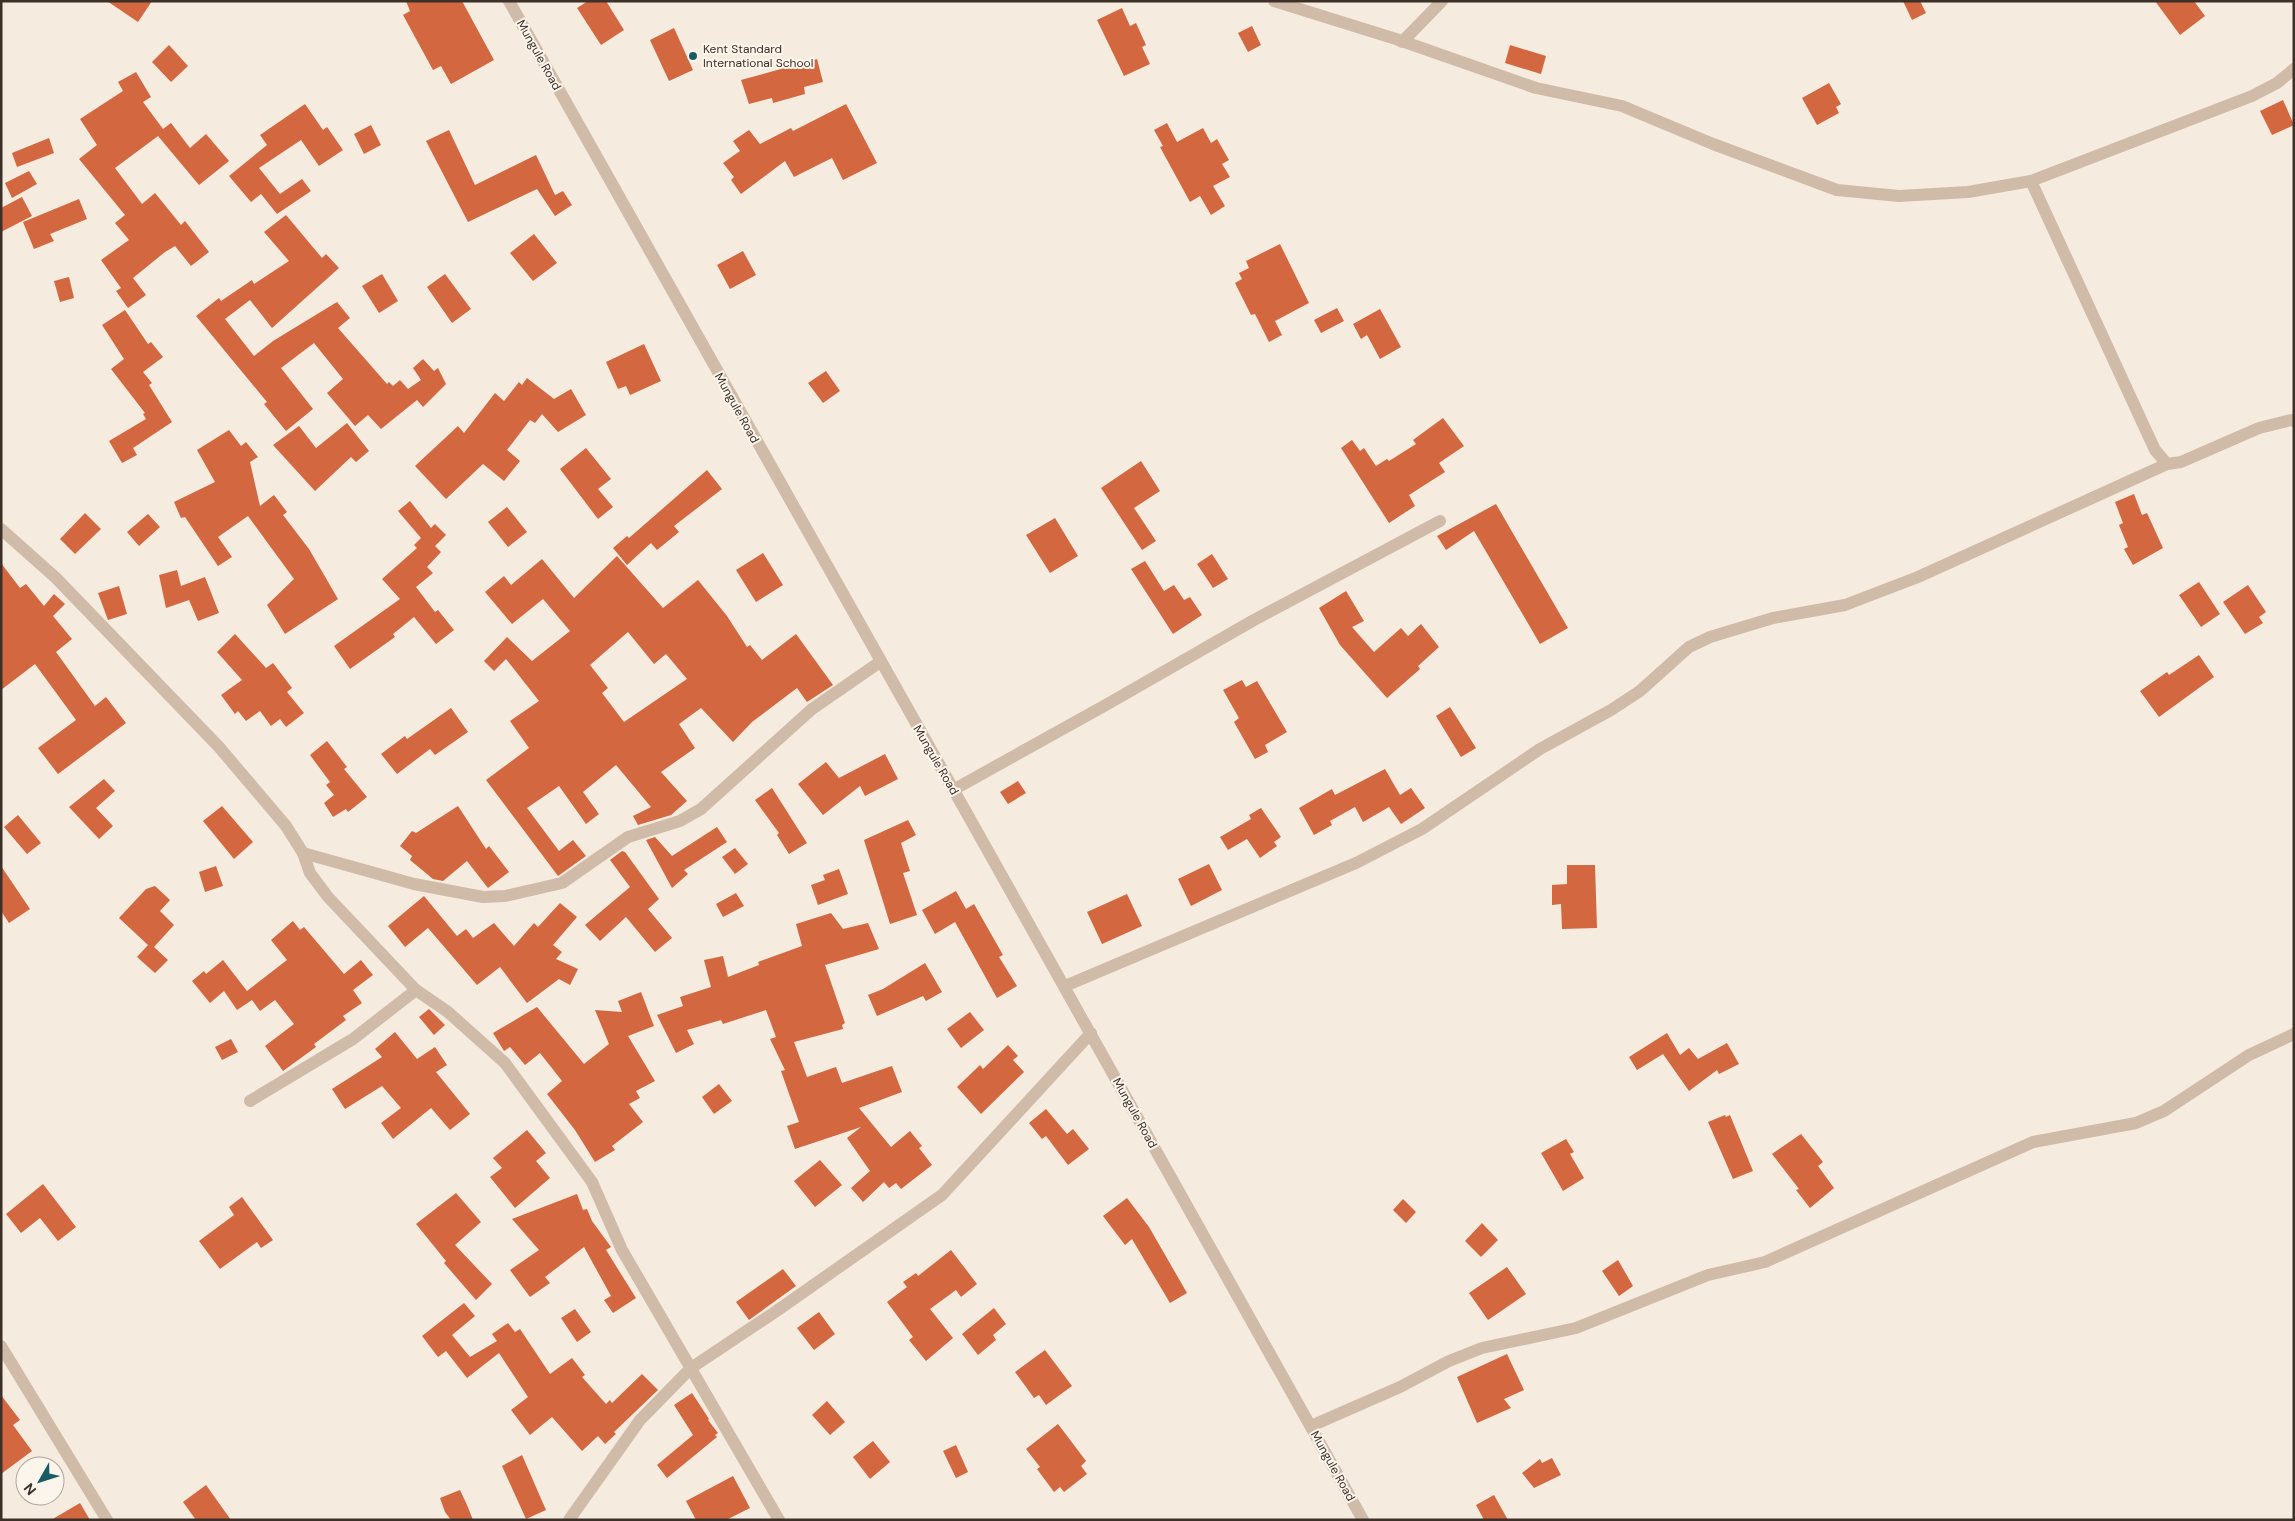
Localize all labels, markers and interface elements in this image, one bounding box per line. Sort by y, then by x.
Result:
street label: Mungule Road [513,17,565,93]
place label: Kent Standard International School [703,41,813,71]
marker: Kent Standard International School [687,50,699,62]
street label: Mungule Road [711,370,763,446]
street label: Mungule Road [910,722,962,798]
street label: Mungule Road [1109,1075,1161,1151]
street label: Mungule Road [1307,1428,1359,1504]
north arrow [15,1456,65,1506]
text: N [20,1480,40,1499]

